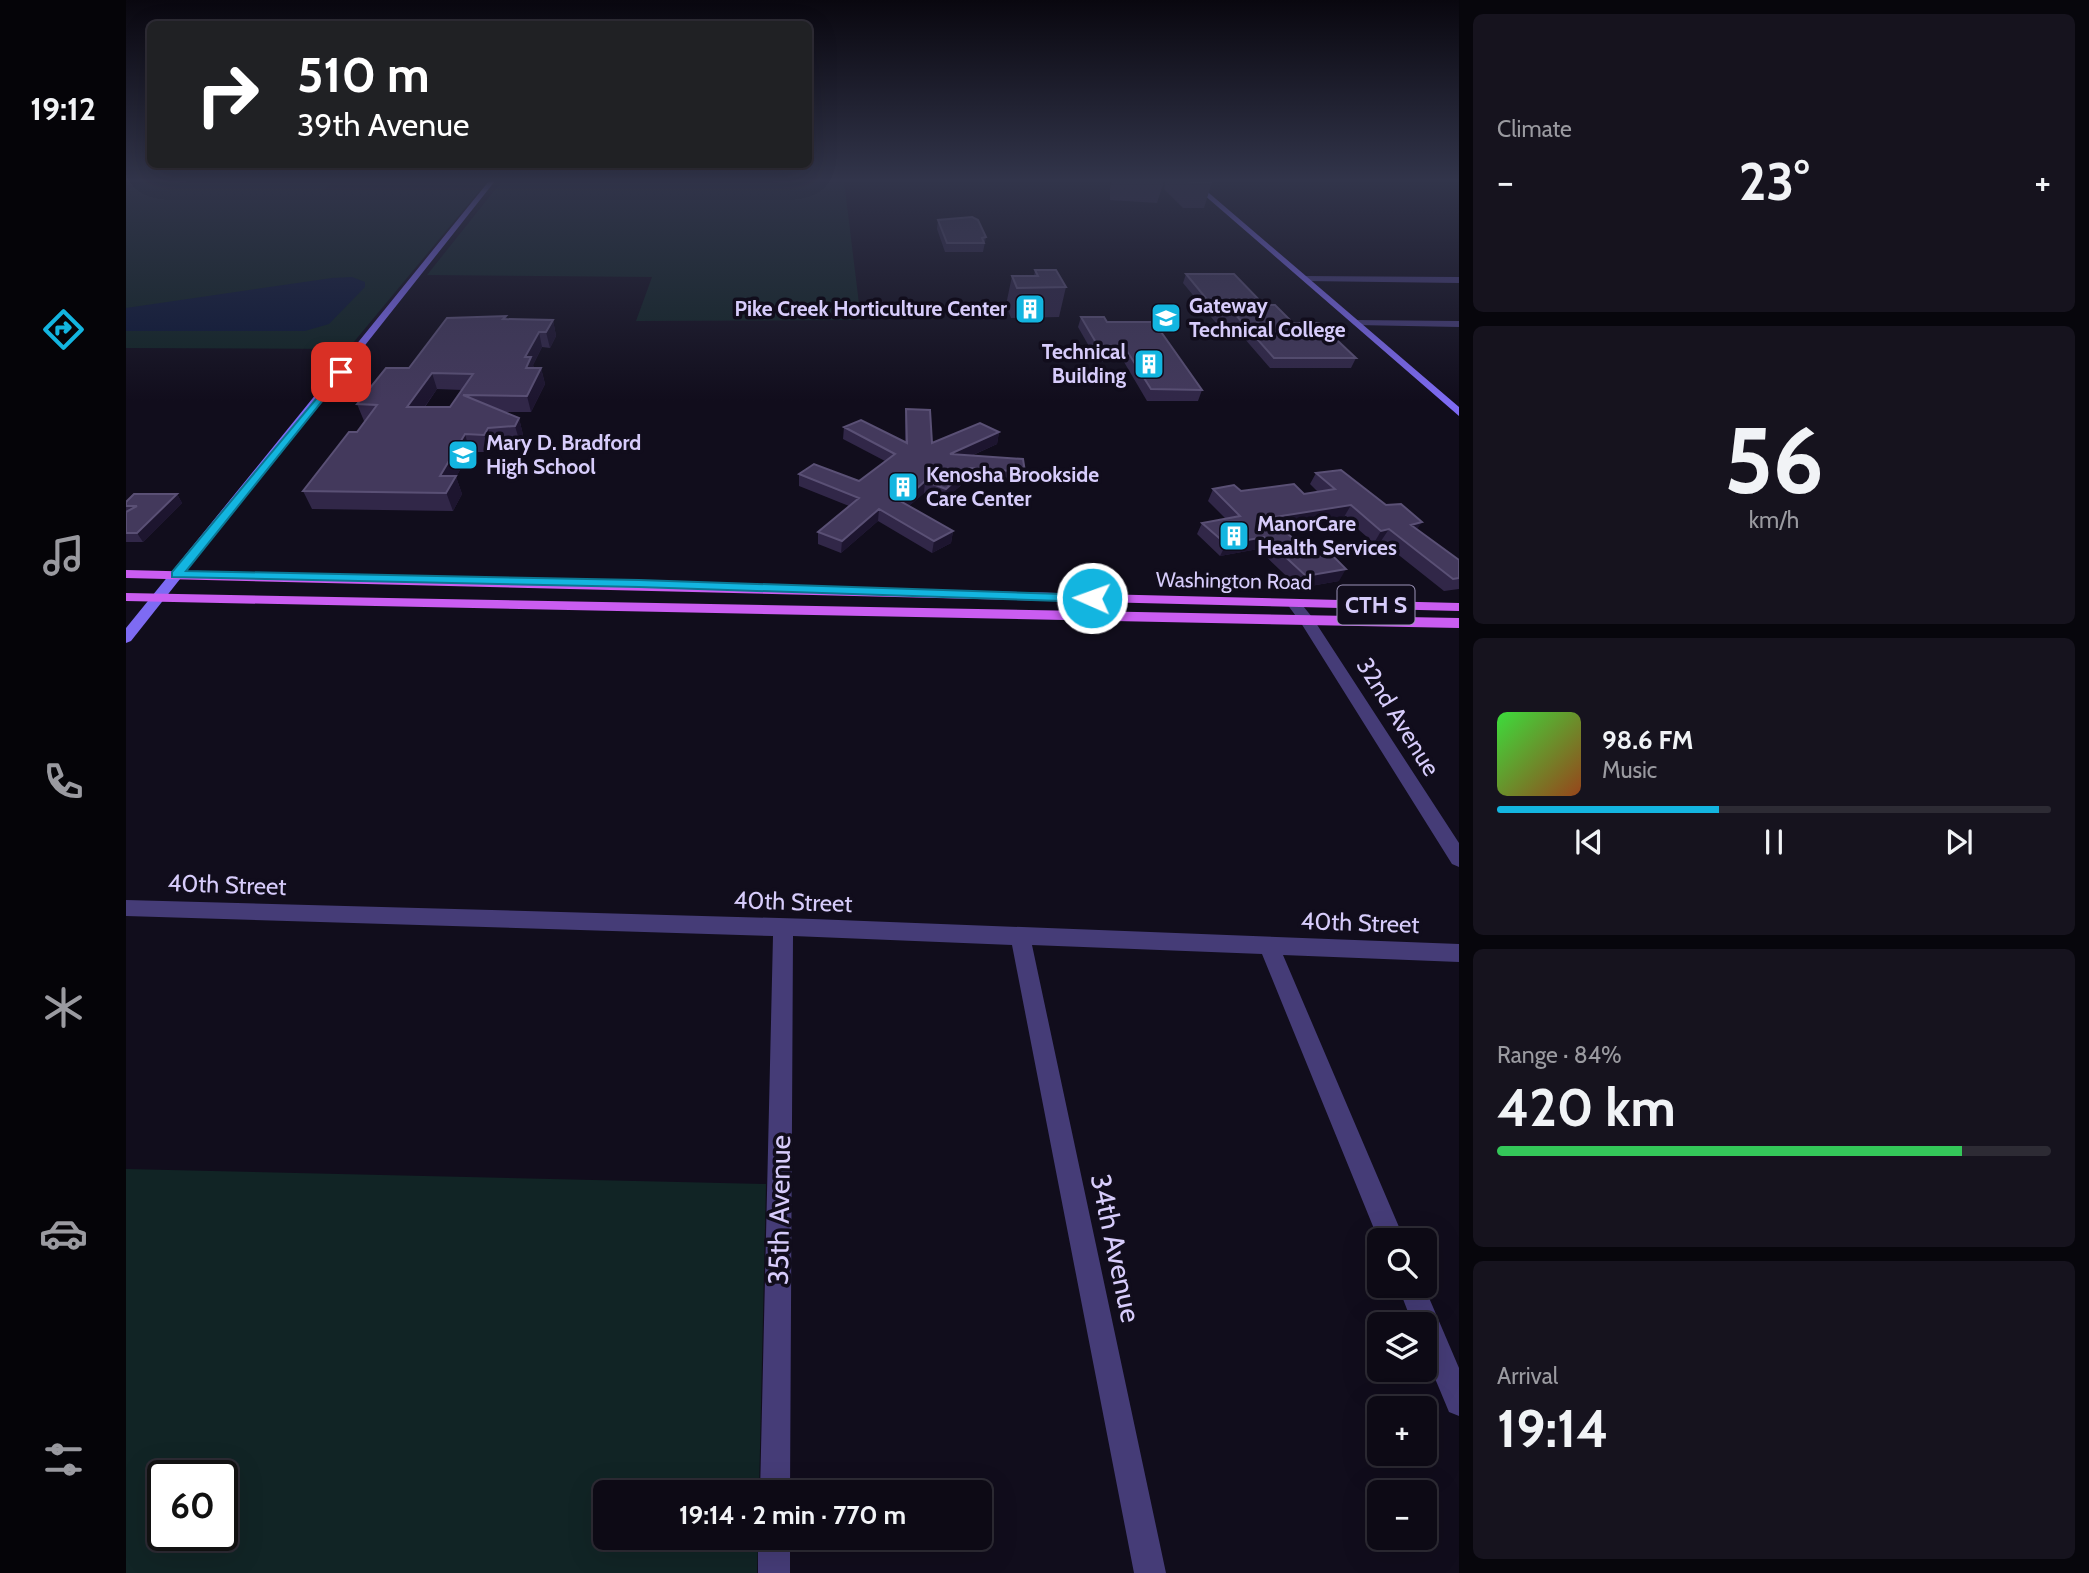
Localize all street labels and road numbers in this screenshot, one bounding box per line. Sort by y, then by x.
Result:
street label: Washington Road [1156,567,1312,594]
road number: CTH S [1338,586,1414,624]
street label: 32nd Avenue [1351,652,1446,781]
street label: 40th Street [167,868,287,901]
street label: 40th Street [733,885,853,918]
street label: 40th Street [1300,906,1420,939]
street label: 35th Avenue [761,1135,797,1285]
street label: 34th Avenue [1084,1171,1148,1325]

